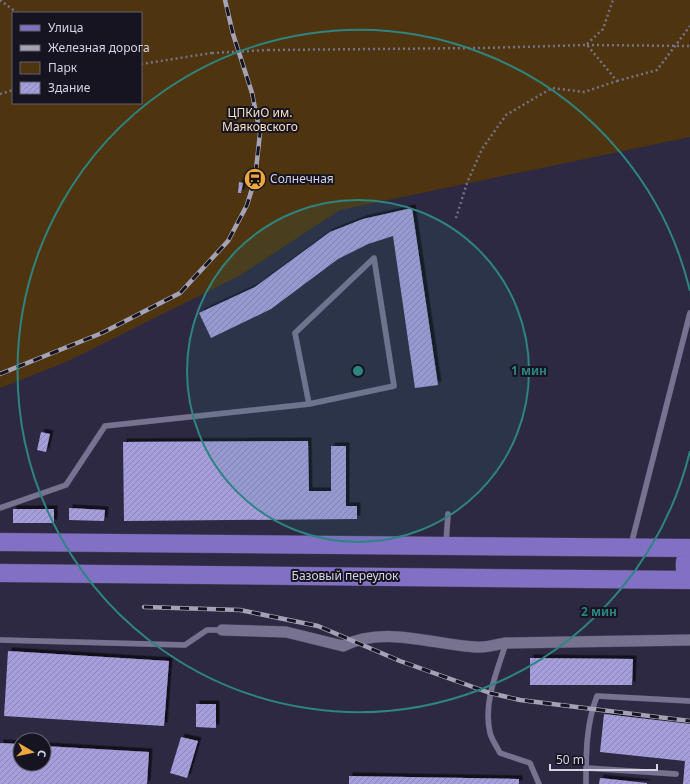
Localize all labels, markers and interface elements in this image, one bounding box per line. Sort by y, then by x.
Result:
legend [12,12,142,104]
text: Улица [48,19,83,36]
text: Железная дорога [48,39,150,56]
text: Парк [48,59,78,76]
text: Здание [48,79,91,96]
park label: ЦПКиО им. Маяковского [222,104,298,135]
station icon: Солнечная [242,166,268,192]
place label: Солнечная [270,170,334,187]
text: 1 мин [511,362,547,379]
centre of rings [351,364,365,378]
street label: Базовый переулок [292,567,399,584]
text: 2 мин [581,603,617,620]
north arrow [12,732,52,772]
scale bar [550,746,657,772]
text: С [34,749,50,758]
text: 50 m [556,751,584,768]

